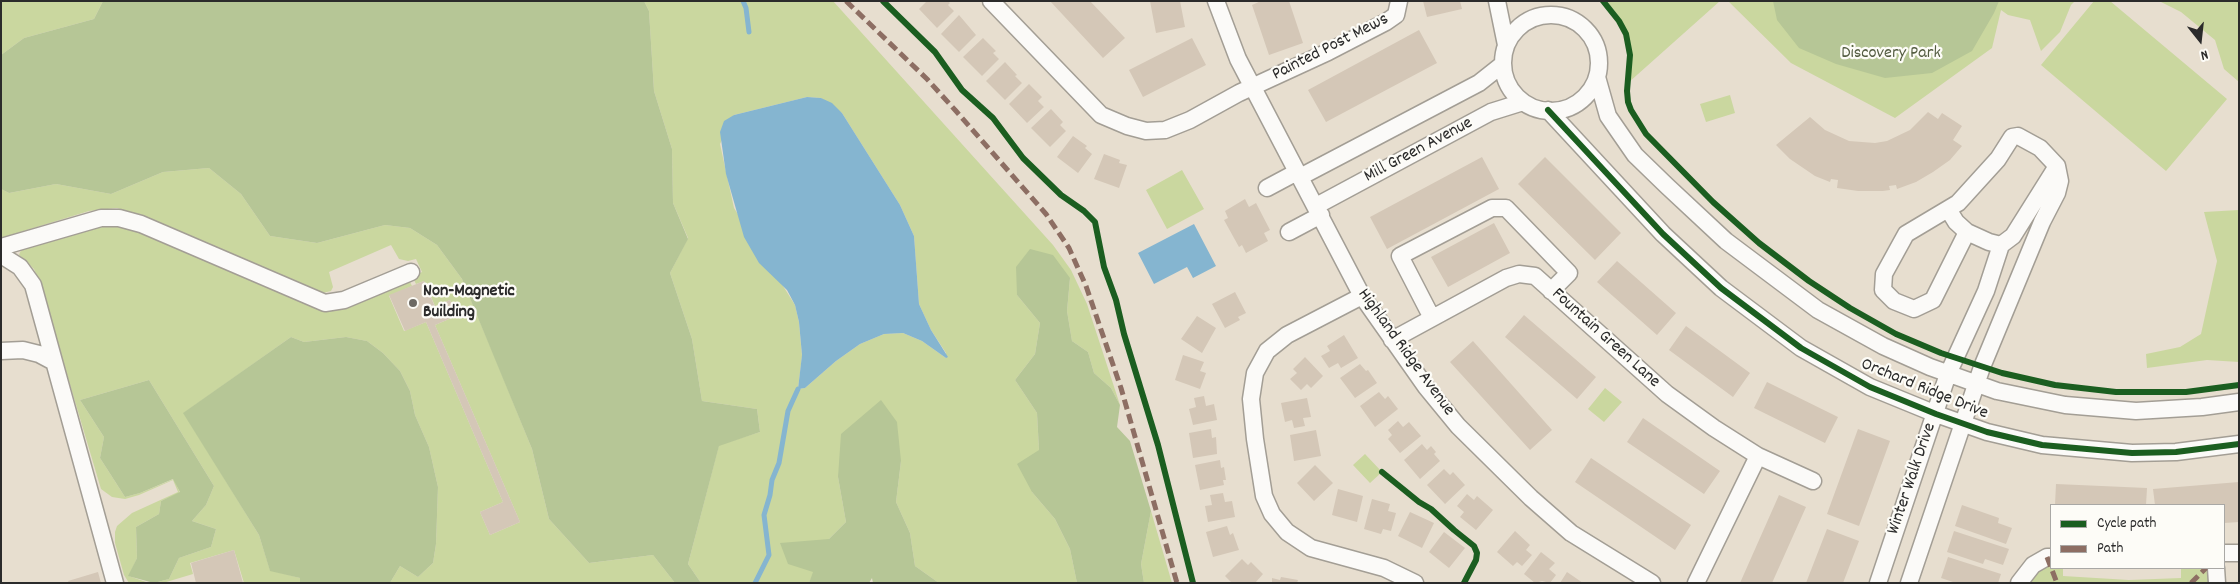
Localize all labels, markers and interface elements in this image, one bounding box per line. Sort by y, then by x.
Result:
street label: Painted Post Mews [1269,9,1393,87]
north arrow [2175,15,2225,65]
park label: Discovery Park [1841,44,1941,66]
text: N [2198,44,2210,65]
street label: Mill Green Avenue [1361,113,1477,189]
place label: Non-Magnetic Building [423,282,515,324]
street label: Fountain Green Lane [1546,284,1664,394]
street label: Highland Ridge Avenue [1352,285,1458,421]
marker: Non-Magnetic Building [407,297,419,309]
street label: Orchard Ridge Drive [1857,355,1991,425]
street label: Winter Walk Drive [1884,420,1942,538]
legend [2050,504,2225,569]
text: Cycle path [2097,513,2156,535]
text: Path [2097,538,2123,560]

